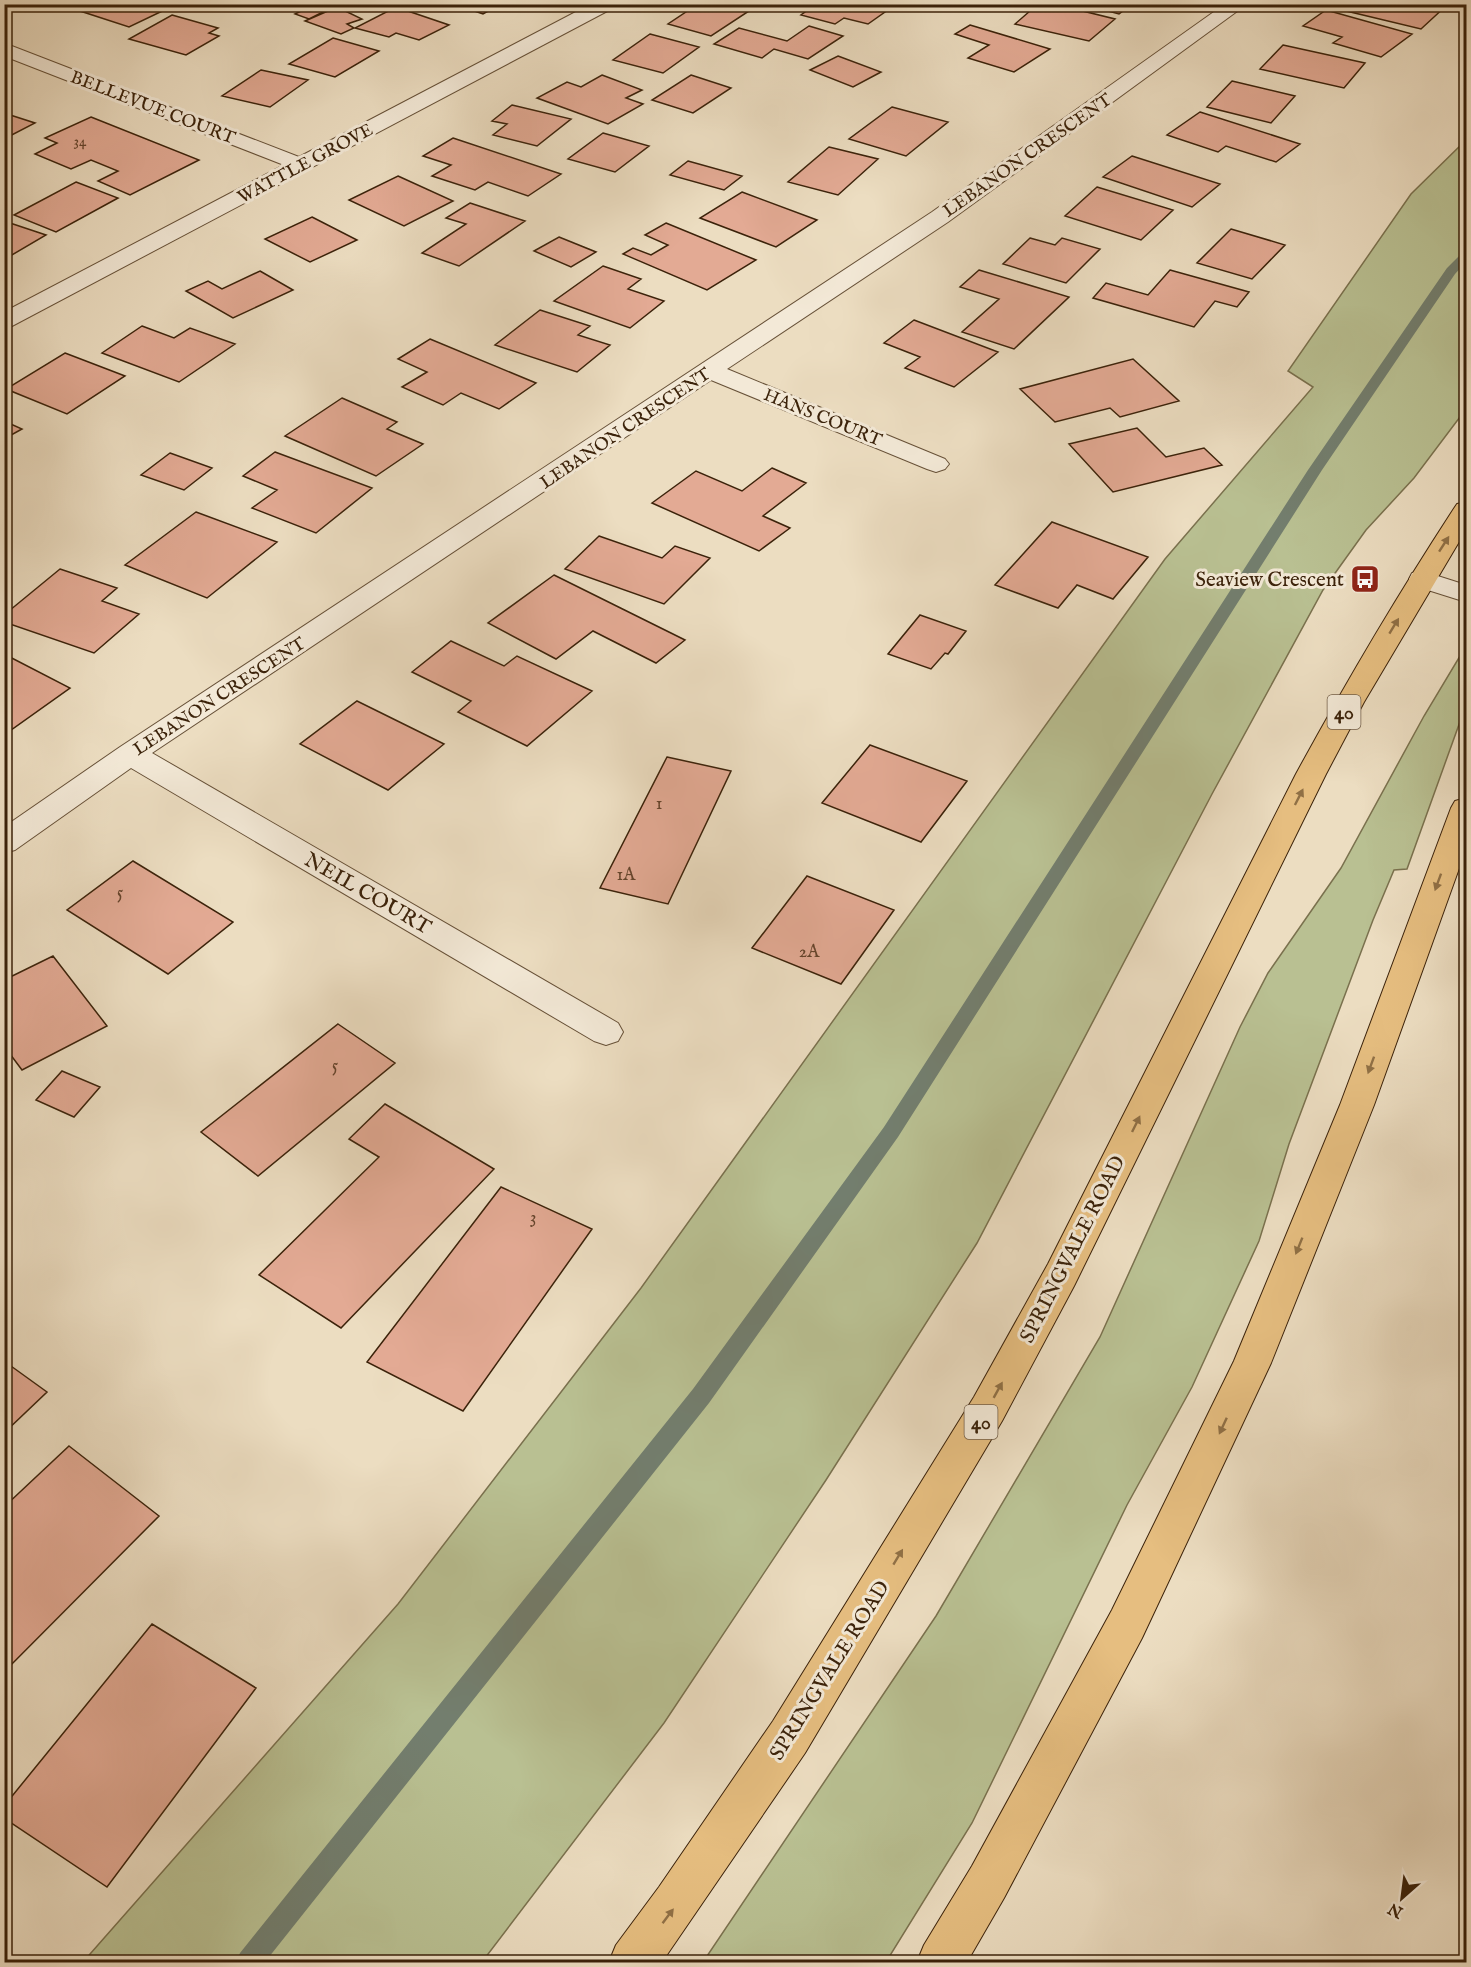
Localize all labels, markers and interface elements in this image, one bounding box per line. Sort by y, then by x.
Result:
street label: BELLEVUE COURT [67,66,238,150]
street label: LEBANON CRESCENT [939,89,1117,223]
street label: WATTLE GROVE [234,119,377,210]
house number: 34 [74,132,87,151]
street label: LEBANON CRESCENT [536,363,716,495]
street label: HANS COURT [760,384,885,453]
one-way arrow [1438,536,1449,552]
bus stop icon: Seaview Crescent [1349,563,1381,595]
place label: Seaview Crescent [1195,567,1344,594]
one-way arrow [1389,618,1400,634]
street label: LEBANON CRESCENT [129,633,310,762]
road number: 40 [1328,695,1360,729]
one-way arrow [1294,788,1304,805]
house number: 1 [656,793,662,816]
street label: NEIL COURT [299,847,436,942]
house number: 1A [617,864,636,887]
one-way arrow [1433,873,1443,891]
house number: 5 [117,882,124,905]
house number: 2A [799,941,820,964]
house number: 5 [332,1055,339,1078]
one-way arrow [1365,1056,1375,1074]
one-way arrow [1131,1115,1140,1132]
street label: SPRINGVALE ROAD [1014,1151,1132,1348]
house number: 3 [530,1207,536,1230]
one-way arrow [1294,1238,1304,1256]
one-way arrow [993,1381,1003,1398]
road number: 40 [964,1405,998,1439]
one-way arrow [1218,1417,1227,1434]
one-way arrow [893,1549,904,1565]
street label: SPRINGVALE ROAD [764,1576,897,1766]
north arrow [1372,1868,1432,1928]
text: N [1385,1897,1408,1922]
one-way arrow [661,1908,673,1923]

